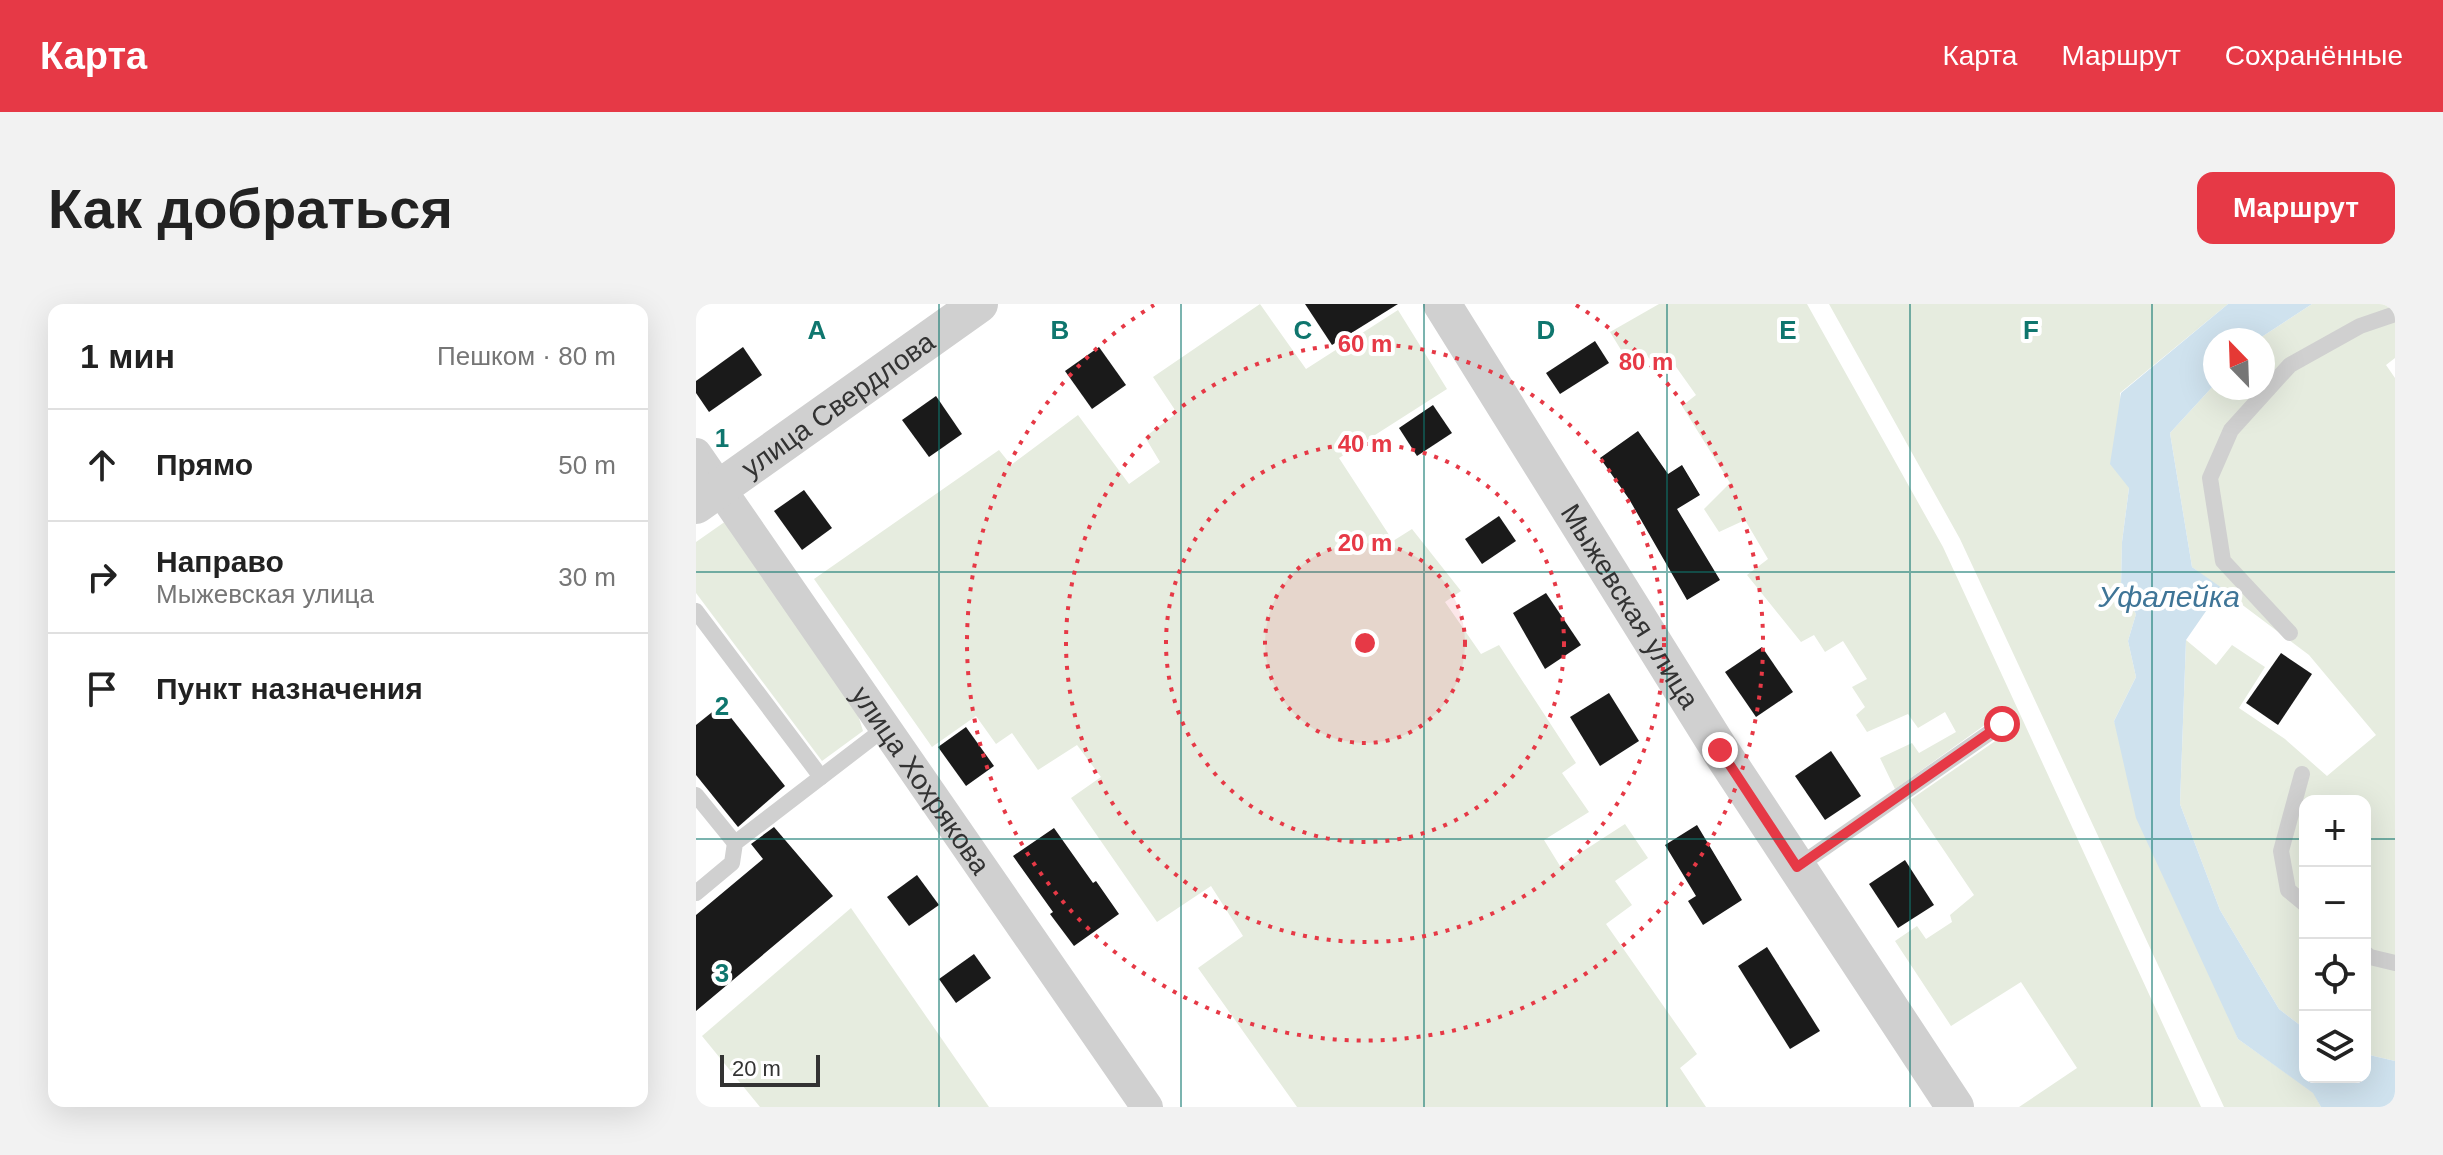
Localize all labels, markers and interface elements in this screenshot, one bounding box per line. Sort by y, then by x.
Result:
text: Карта [40,35,147,77]
text: Карта [1942,40,2017,71]
text: Маршрут [2061,40,2181,71]
text: Сохранённые [2225,40,2403,71]
button: Маршрут [2197,172,2395,244]
text: Как добраться [48,177,453,240]
text: A [808,315,827,345]
text: B [1051,315,1069,345]
text: C [1294,315,1313,345]
text: D [1537,315,1555,345]
text: E [1779,315,1797,345]
text: F [2023,315,2039,345]
street label: улица Свердлова [736,326,941,484]
north arrow [2203,328,2275,400]
text: 60 m [1338,330,1392,357]
text: 1 мин [80,337,175,375]
text: Пешком · 80 m [437,341,616,371]
text: 80 m [1619,348,1673,375]
text: 1 [715,423,729,453]
text: 40 m [1338,430,1392,457]
icon: ahead [80,443,124,487]
text: Прямо [156,448,253,481]
text: 50 m [558,450,616,480]
street label: Мыжевская улица [1555,499,1705,715]
text: 20 m [1338,529,1392,556]
text: Направо [156,545,284,578]
icon: right [80,555,124,599]
text: 30 m [558,562,616,592]
text: Мыжевская улица [156,579,374,609]
water label: Уфалейка [2097,580,2240,613]
centre of rings [1351,629,1379,657]
icon: arrive [80,667,124,711]
text: Пункт назначения [156,672,423,705]
street label: улица Хохрякова [845,680,996,880]
text: 2 [715,691,729,721]
route start [1984,706,2020,742]
route end [1702,732,1738,768]
map controls [2299,795,2371,1083]
button: + [2299,795,2371,867]
button: − [2299,867,2371,939]
button: locate [2299,939,2371,1011]
text: 3 [715,958,729,988]
button: layers [2299,1011,2371,1083]
scale bar [720,1051,820,1087]
text: 20 m [732,1056,781,1081]

